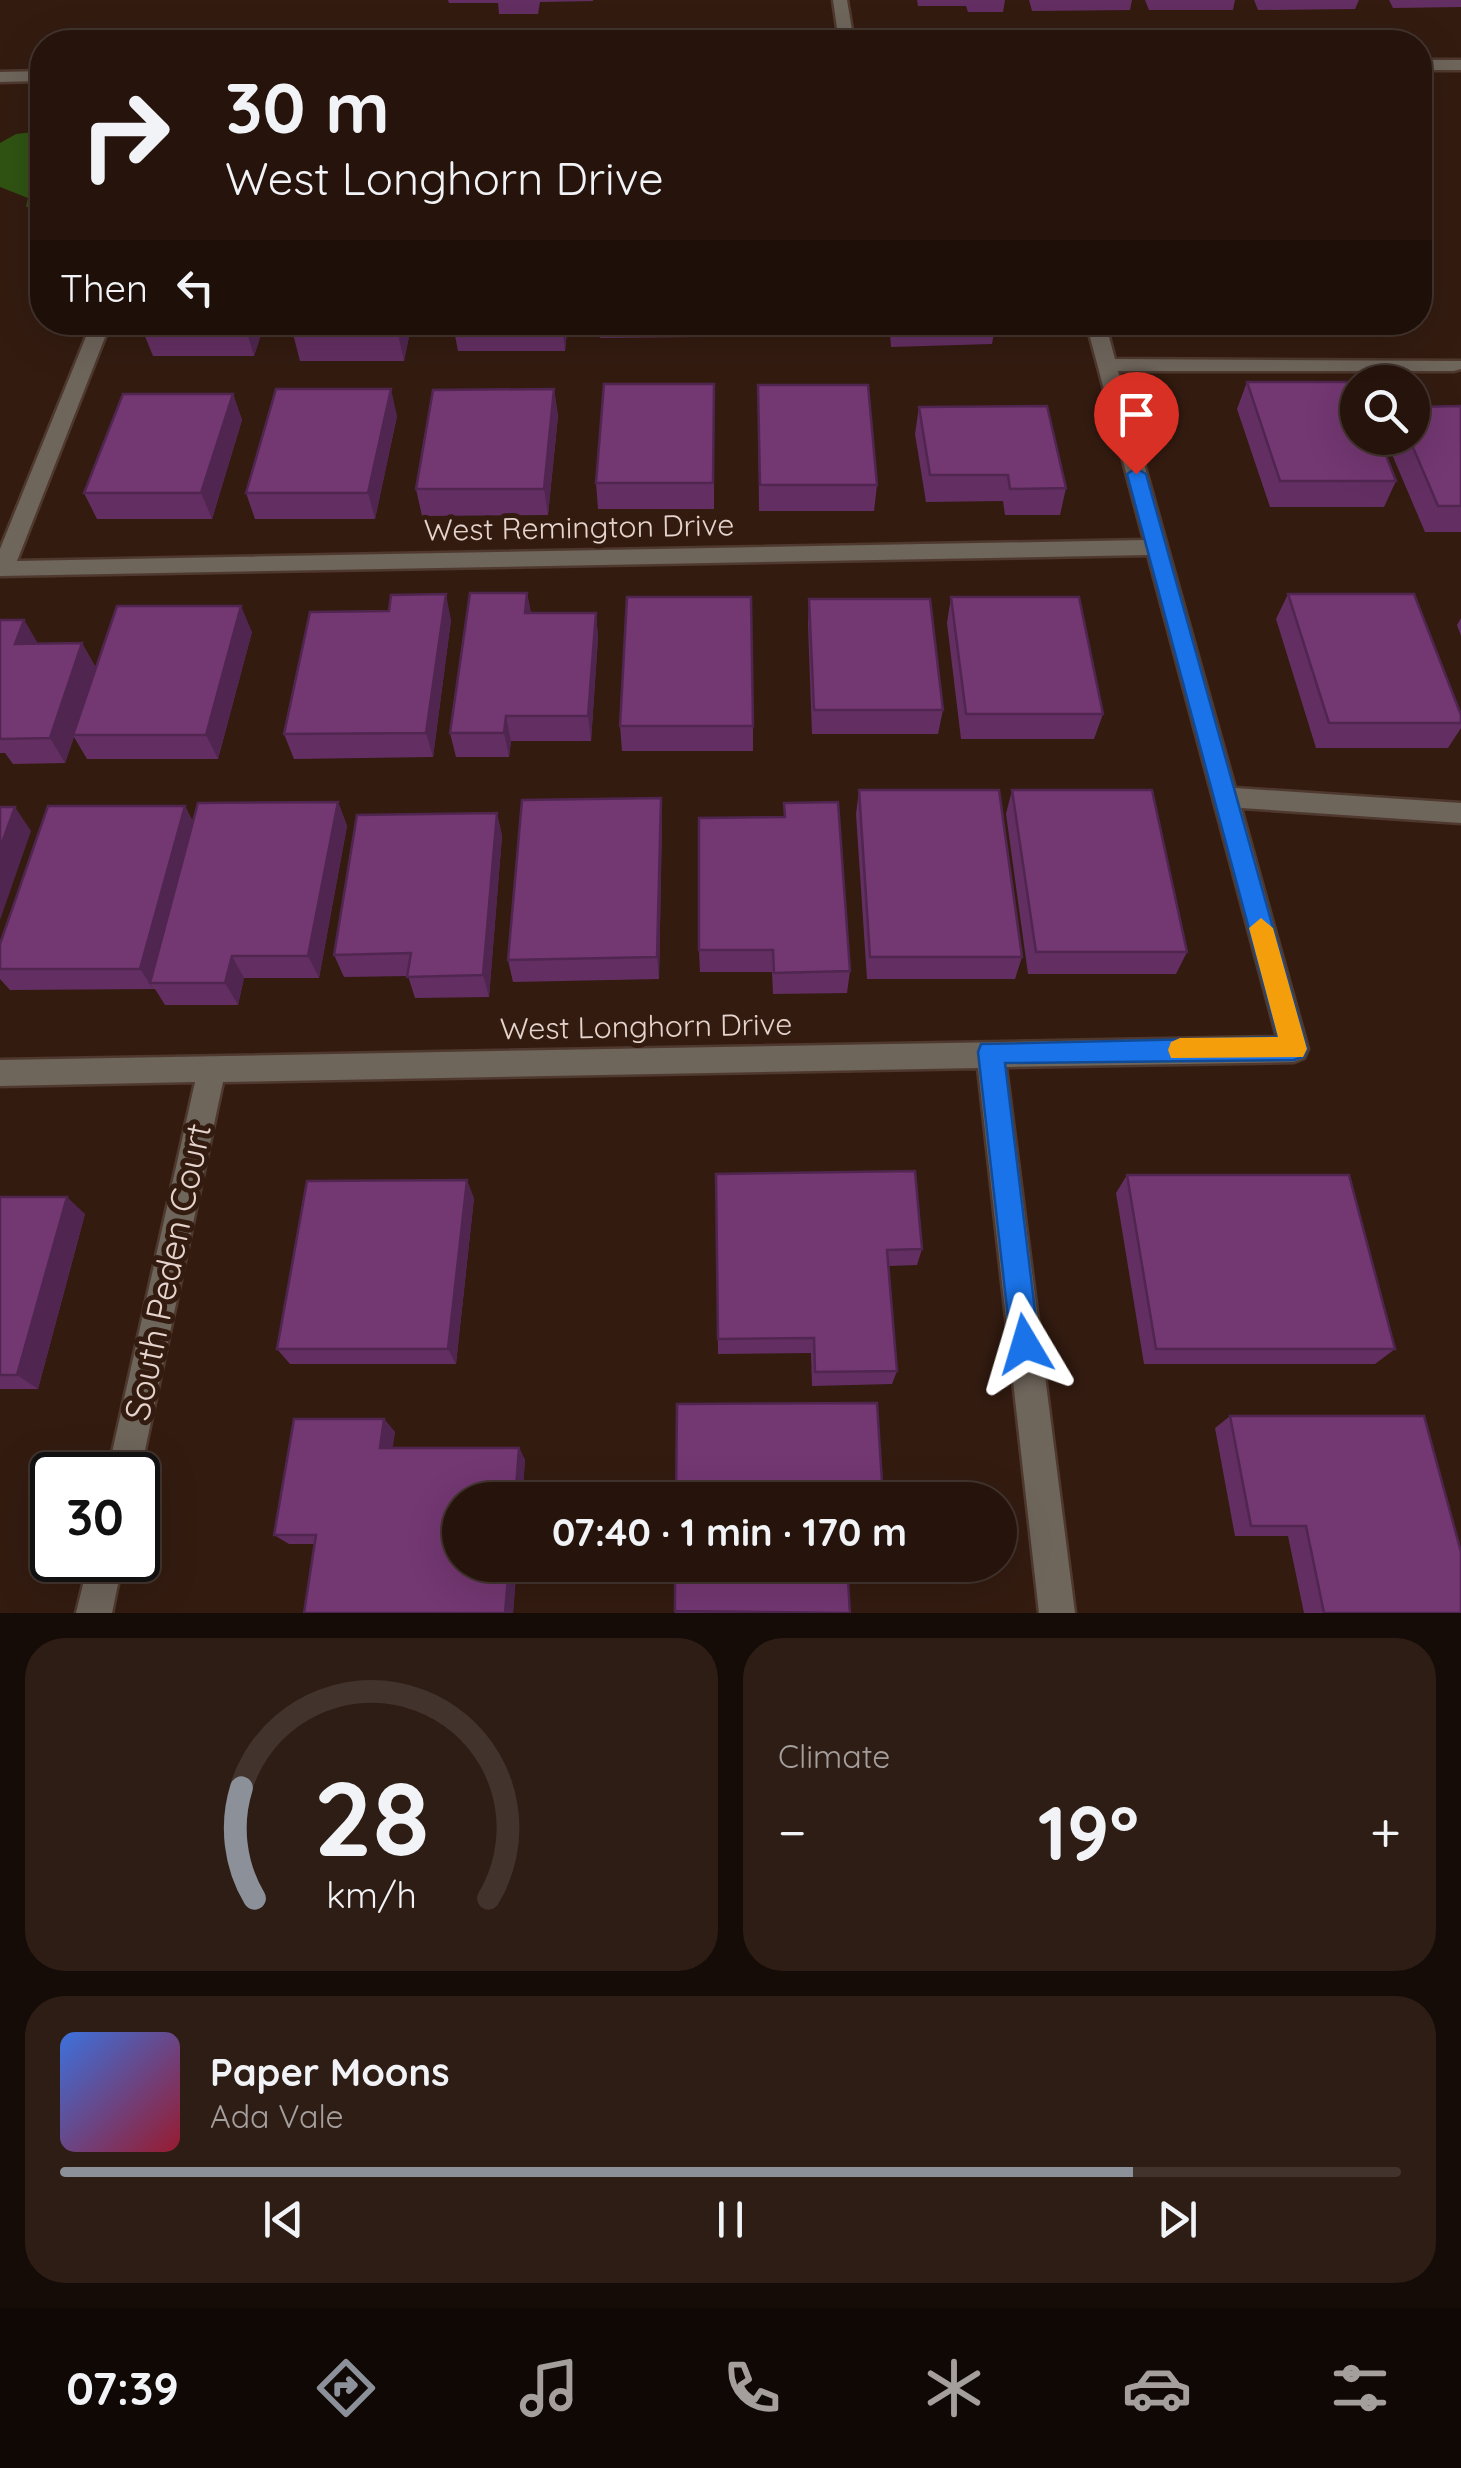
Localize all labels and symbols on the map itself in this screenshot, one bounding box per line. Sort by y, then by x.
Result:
pin [1094,372,1179,475]
street label: West Remington Drive [423,505,735,549]
street label: West Longhorn Drive [499,1004,793,1048]
street label: South Peden Court [114,1119,220,1424]
position arrow [973,1292,1077,1396]
speed limit sign: 30 [30,1452,160,1582]

